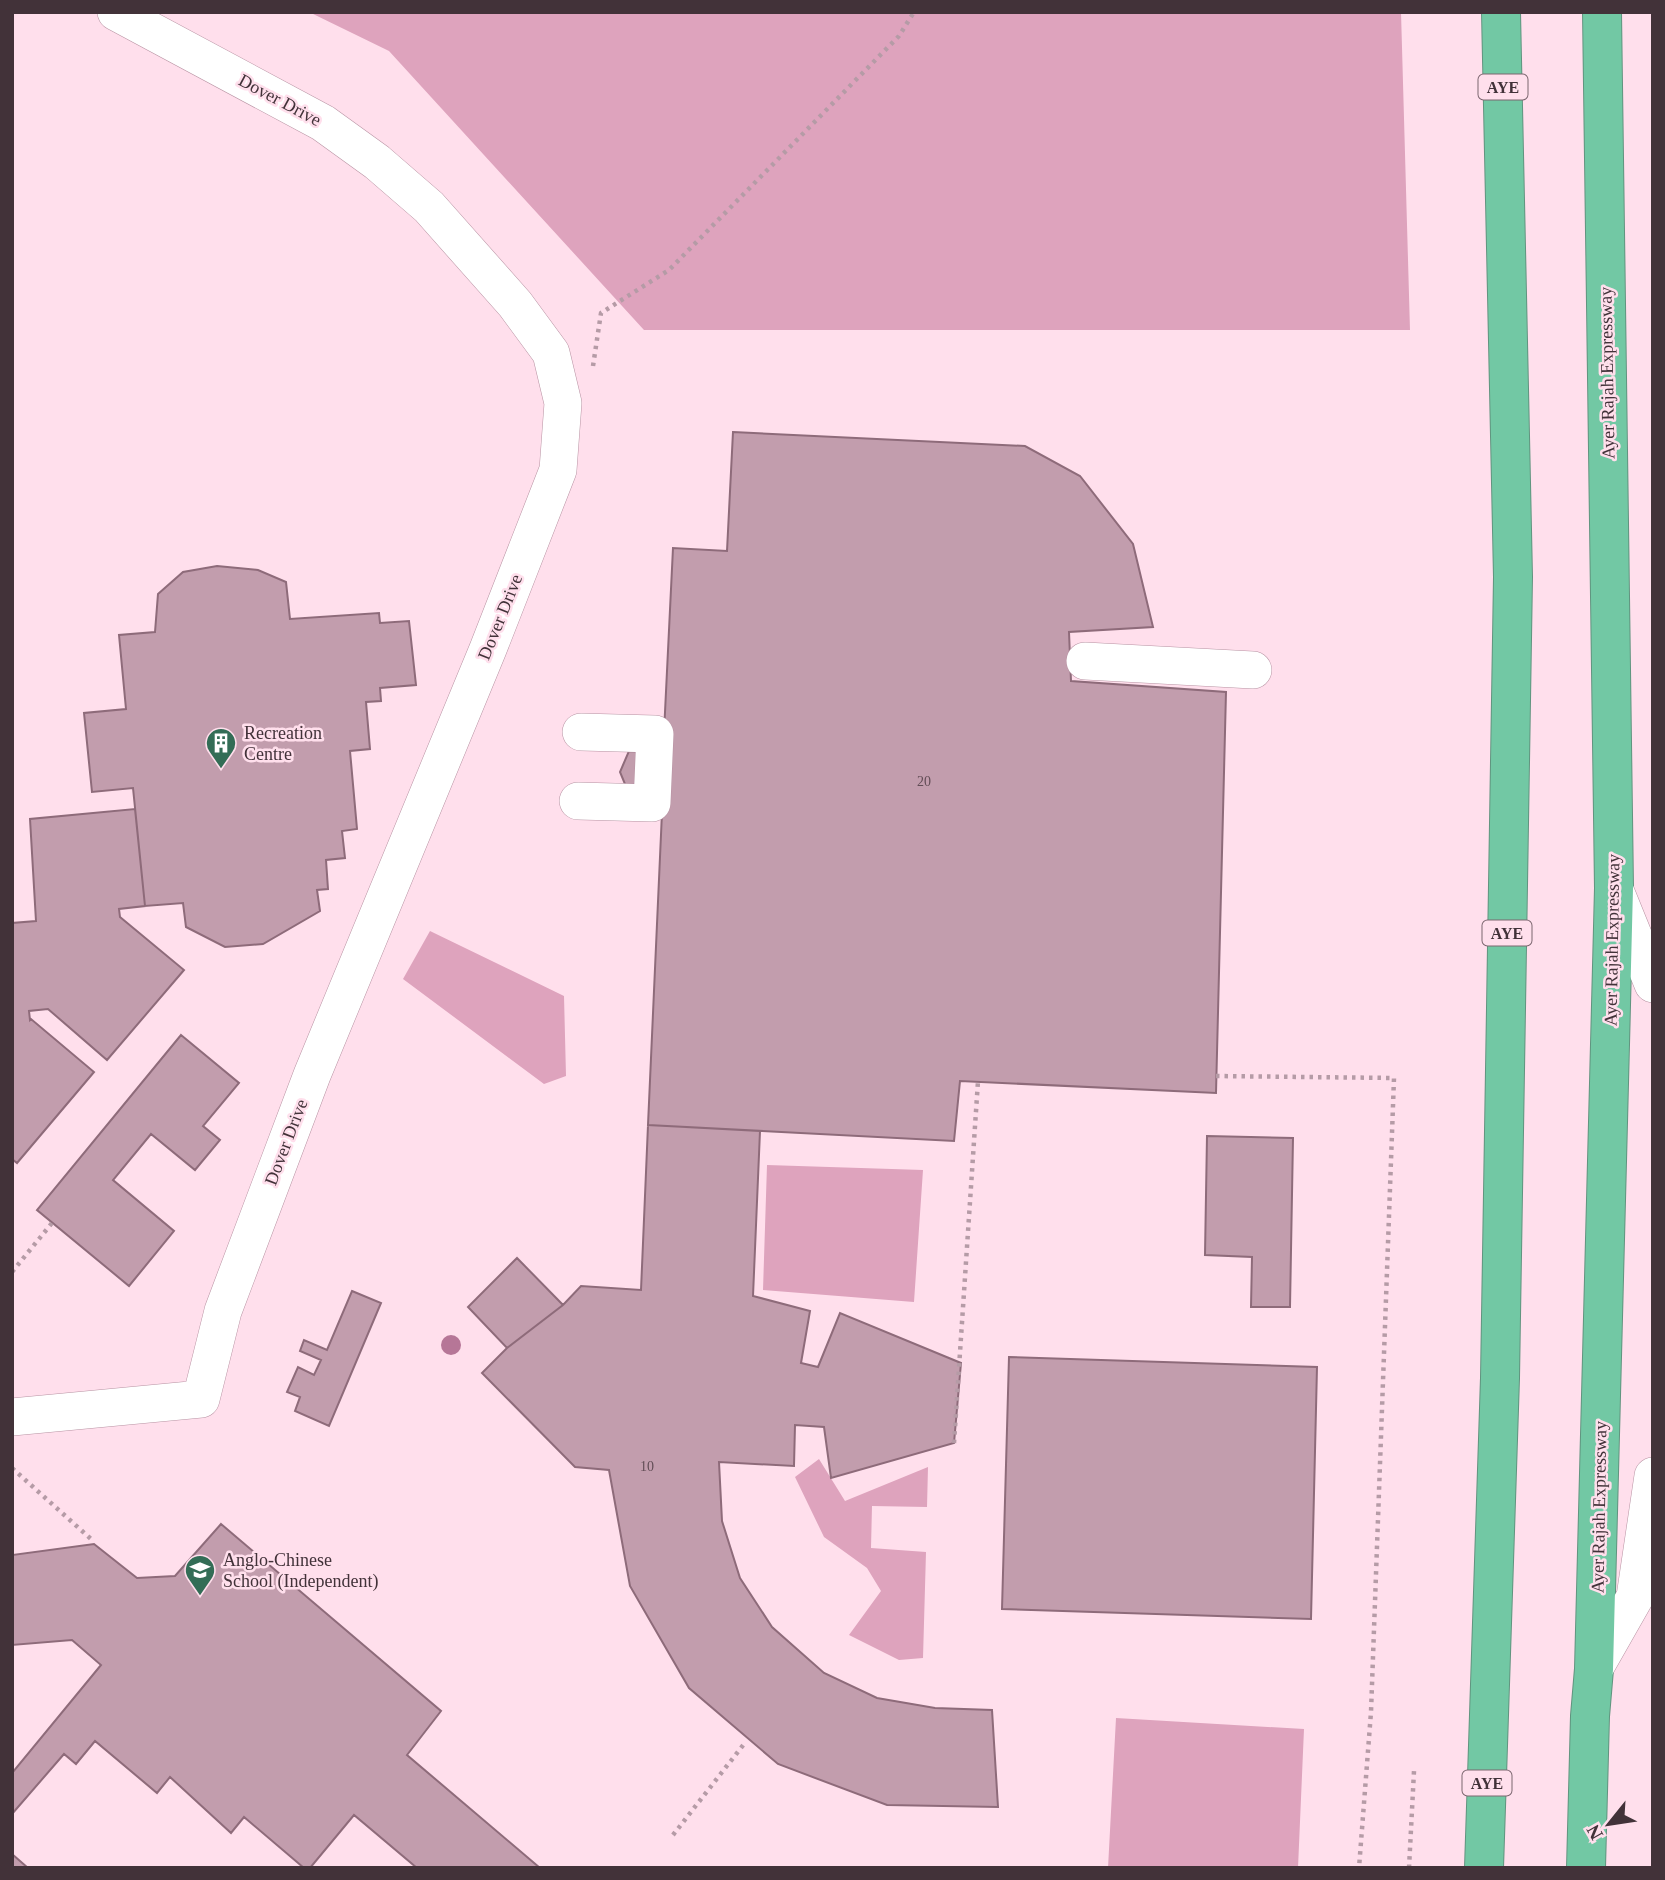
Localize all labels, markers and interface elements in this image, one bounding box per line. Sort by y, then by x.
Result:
street label: Dover Drive [235,70,325,130]
road number: AYE [1478,74,1528,100]
street label: Ayer Rajah Expressway [1595,287,1619,459]
street label: Dover Drive [474,571,526,663]
place label: Recreation Centre [244,723,322,764]
building icon: Recreation Centre [204,726,238,770]
house number: 20 [917,774,931,789]
street label: Ayer Rajah Expressway [1600,854,1624,1026]
road number: AYE [1482,920,1532,945]
street label: Dover Drive [260,1096,312,1188]
street label: Ayer Rajah Expressway [1587,1421,1611,1593]
house number: 10 [640,1459,654,1474]
place label: Anglo-Chinese School (Independent) [223,1550,378,1592]
school or university icon: Anglo-Chinese School (Independent) [183,1553,217,1597]
road number: AYE [1462,1770,1512,1796]
north arrow [1574,1789,1644,1859]
text: N [1582,1821,1607,1843]

